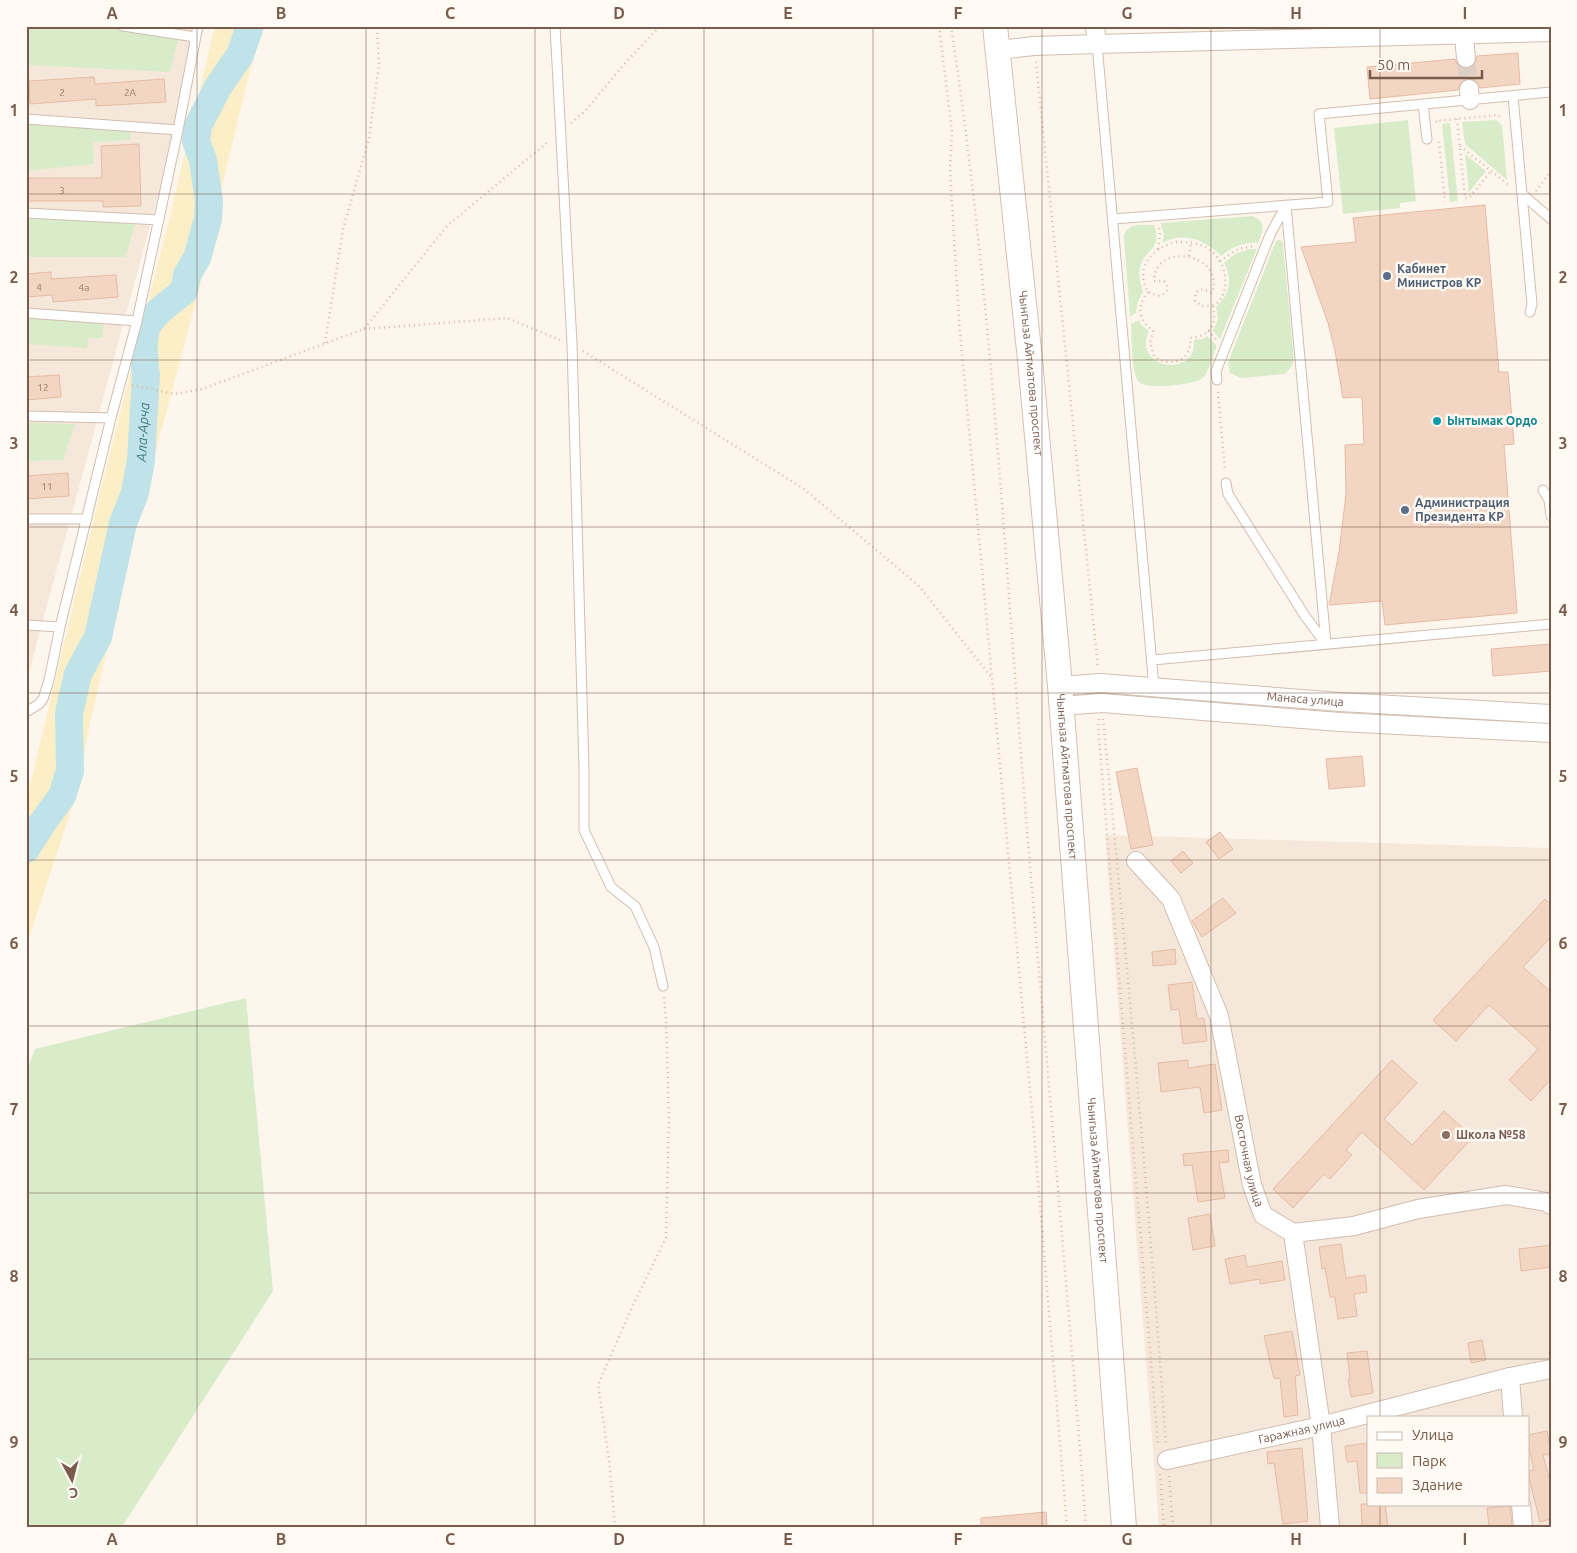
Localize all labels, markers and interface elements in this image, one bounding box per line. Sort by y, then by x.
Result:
text: A [106,4,118,22]
text: B [276,4,286,22]
text: C [445,4,455,22]
text: D [613,4,625,22]
text: E [783,4,793,22]
text: F [954,4,963,22]
text: G [1121,4,1133,22]
text: H [1290,4,1302,22]
text: I [1463,4,1467,22]
scale bar [1370,48,1482,80]
text: 50 m [1377,56,1410,73]
house number: 2 [59,87,65,98]
house number: 2А [124,87,137,98]
text: 1 [9,101,19,119]
text: 1 [1558,101,1568,119]
house number: 3 [59,185,65,196]
place label: Кабинет Министров КР [1397,262,1482,289]
text: 2 [9,268,19,286]
text: 2 [1558,268,1568,286]
marker: Кабинет Министров КР [1381,270,1393,282]
house number: 4 [36,282,42,293]
house number: 4а [79,282,89,293]
street label: Чынгыза Айтматова проспект [1017,290,1046,457]
house number: 12 [37,382,49,393]
water label: Ала-Арча [133,401,152,463]
place label: Ынтымак Ордо [1447,414,1538,427]
marker: Ынтымак Ордо [1431,415,1443,427]
text: 3 [9,434,19,452]
text: 3 [1558,434,1568,452]
house number: 11 [41,481,53,492]
place label: Администрация Президента КР [1415,496,1510,523]
marker: Администрация Президента КР [1399,504,1411,516]
text: 4 [9,601,19,619]
text: 4 [1558,601,1568,619]
street label: Манаса улица [1266,689,1344,708]
street label: Чынгыза Айтматова проспект [1055,693,1080,861]
text: 5 [9,767,19,785]
text: 5 [1558,767,1568,785]
text: 6 [9,934,19,952]
text: 6 [1558,934,1568,952]
street label: Чынгыза Айтматова проспект [1085,1097,1111,1264]
text: 7 [9,1100,19,1118]
text: 7 [1558,1100,1568,1118]
street label: Восточная улица [1232,1113,1266,1209]
place label: Школа №58 [1456,1128,1526,1141]
marker: Школа №58 [1440,1129,1452,1141]
text: 8 [9,1267,19,1285]
text: 8 [1558,1267,1568,1285]
street label: Гаражная улица [1257,1413,1346,1446]
legend [1367,1416,1530,1506]
text: Улица [1412,1426,1454,1443]
text: 9 [9,1433,19,1451]
text: 9 [1558,1433,1568,1451]
text: Парк [1412,1452,1447,1469]
north arrow [48,1456,98,1506]
text: Здание [1412,1476,1463,1493]
text: С [68,1484,79,1501]
text: A [106,1530,118,1548]
text: B [276,1530,286,1548]
text: C [445,1530,455,1548]
text: D [613,1530,625,1548]
text: E [783,1530,793,1548]
text: F [954,1530,963,1548]
text: G [1121,1530,1133,1548]
text: H [1290,1530,1302,1548]
text: I [1463,1530,1467,1548]

